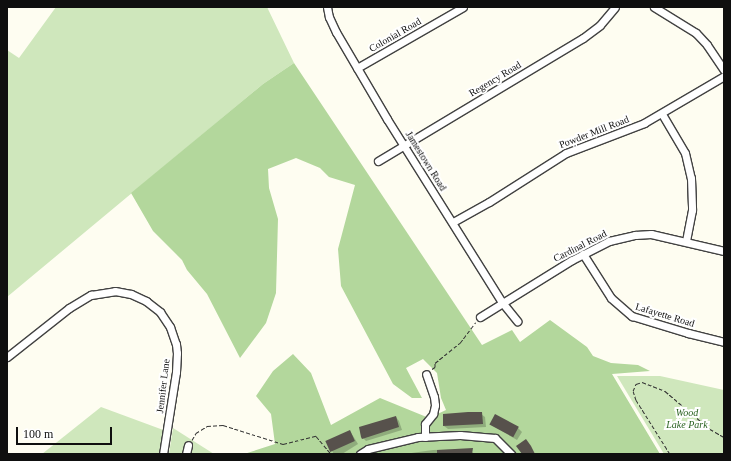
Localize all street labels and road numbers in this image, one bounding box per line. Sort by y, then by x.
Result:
street label: Colonial Road [367,15,423,55]
street label: Regency Road [467,59,523,99]
street label: Powder Mill Road [557,113,631,151]
street label: Jamestown Road [403,129,449,193]
street label: Cardinal Road [551,227,609,265]
street label: Lafayette Road [634,300,696,330]
street label: Jennifer Lane [154,358,172,414]

